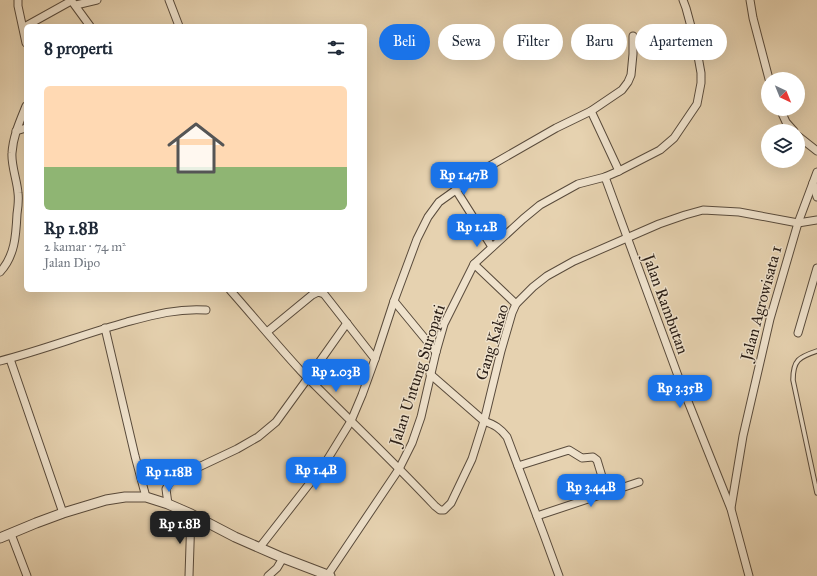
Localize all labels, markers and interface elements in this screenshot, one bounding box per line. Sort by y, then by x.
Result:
chip: Beli [379,24,430,60]
chip: Sewa [438,24,495,60]
chip: Filter [503,24,563,60]
chip: Baru [571,24,627,60]
chip: Apartemen [635,24,727,60]
icon: filters [325,37,347,59]
text: 8 properti [44,38,113,59]
north arrow [761,72,805,116]
map controls [761,72,805,168]
icon: home [160,112,232,184]
button: layers [761,124,805,168]
pin: Rp 1.47B [423,162,505,196]
text: Rp 1.47B [440,167,488,183]
pin: Rp 1.2B [440,214,514,248]
text: Rp 1.8B [44,218,99,239]
text: Rp 1.2B [456,219,498,235]
text: 2 kamar · 74 m² [44,239,126,255]
street label: Jalan Agrowisata 1 [736,244,786,365]
street label: Jalan Rambutan [638,250,693,357]
text: Jalan Dipo [44,255,100,271]
street label: Jalan Untung Suropati [385,301,450,450]
street label: Gang Kakao [471,302,514,383]
pin: Rp 2.03B [295,359,377,393]
text: Rp 2.03B [311,364,361,380]
pin: Rp 3.35B [639,375,721,409]
text: Rp 3.35B [657,380,703,396]
pin: Rp 1.4B [279,457,353,491]
pin: Rp 1.18B [128,459,210,493]
text: Rp 1.4B [295,462,337,478]
text: Rp 1.18B [146,464,192,480]
pin: Rp 3.44B [550,474,632,508]
text: Rp 3.44B [566,479,616,495]
pin: Rp 1.8B [143,511,217,545]
text: Rp 1.8B [159,516,201,532]

